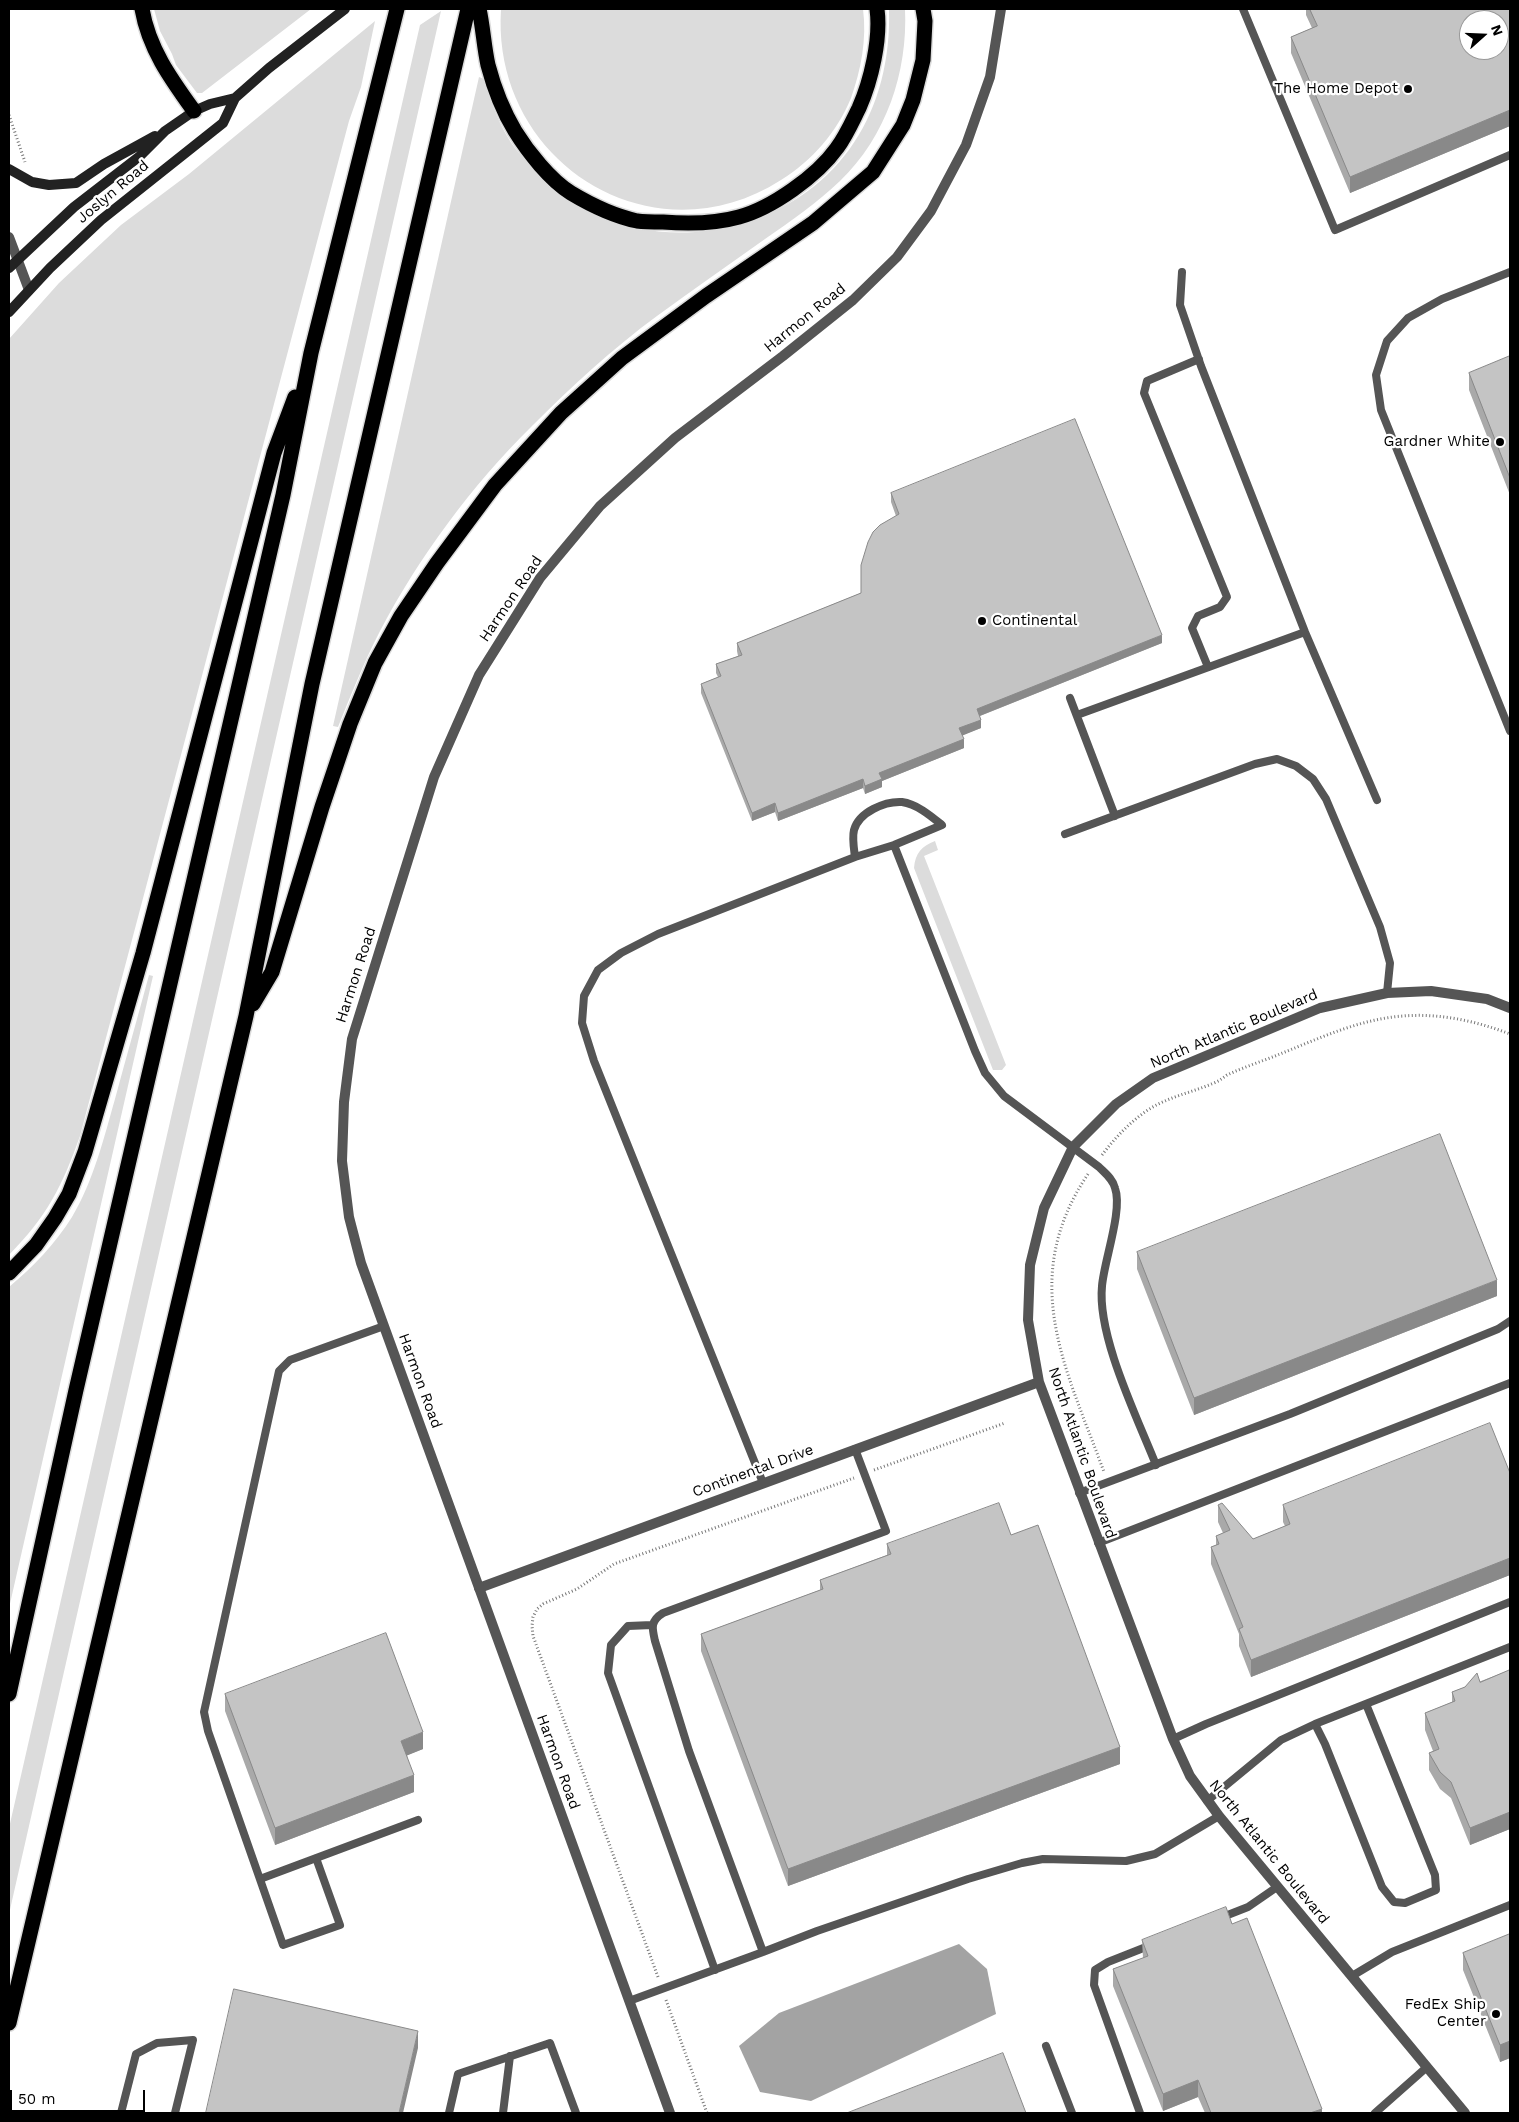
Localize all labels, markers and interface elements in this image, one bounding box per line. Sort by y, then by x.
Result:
north arrow [1459,10,1509,60]
text: N [1488,23,1506,38]
place label: The Home Depot [1274,80,1398,98]
marker: The Home Depot [1402,83,1414,95]
street label: Joslyn Road [73,157,153,227]
street label: Harmon Road [761,280,849,356]
place label: Gardner White [1384,433,1490,451]
marker: Gardner White [1494,436,1506,448]
street label: Harmon Road [476,553,546,645]
place label: Continental [992,612,1077,630]
marker: Continental [976,615,988,627]
street label: Harmon Road [332,925,380,1025]
street label: North Atlantic Boulevard [1147,985,1321,1073]
street label: Harmon Road [394,1331,446,1431]
street label: North Atlantic Boulevard [1044,1365,1120,1541]
street label: Continental Drive [690,1441,816,1501]
street label: Harmon Road [532,1712,584,1812]
street label: North Atlantic Boulevard [1205,1776,1333,1928]
place label: FedEx Ship Center [1405,1996,1486,2031]
marker: FedEx Ship Center [1490,2008,1502,2020]
scale bar [12,2080,148,2112]
text: 50 m [18,2090,55,2108]

